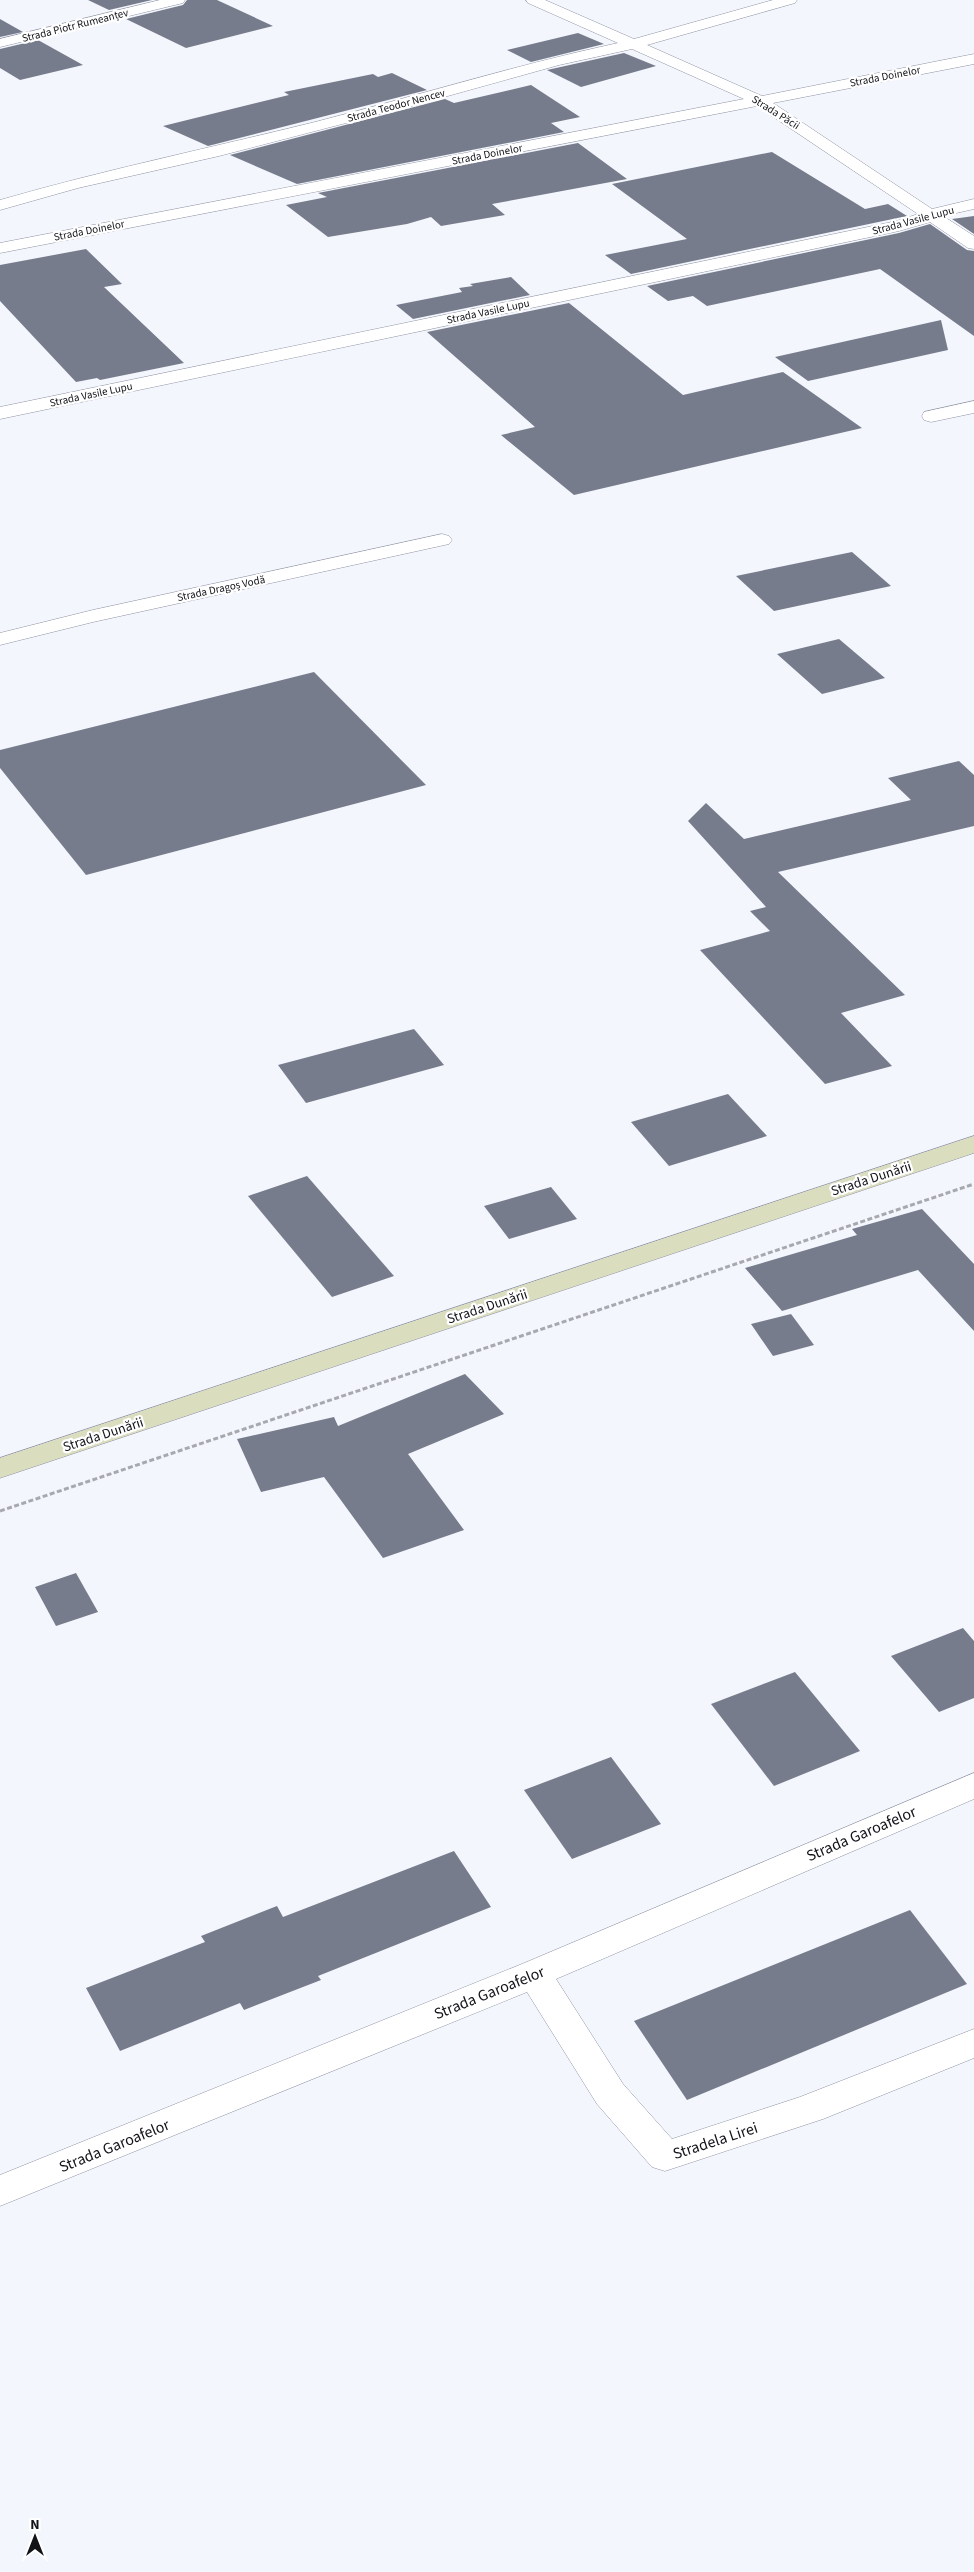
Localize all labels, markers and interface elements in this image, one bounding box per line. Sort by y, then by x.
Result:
street label: Strada Piotr Rumeanțev [20,5,130,46]
street label: Strada Doinelor [848,62,922,91]
street label: Strada Teodor Nencev [345,85,447,126]
street label: Strada Păcii [749,92,803,133]
street label: Strada Doinelor [450,140,524,169]
street label: Strada Vasile Lupu [870,202,956,239]
street label: Strada Doinelor [52,216,126,245]
street label: Strada Vasile Lupu [445,295,531,328]
street label: Strada Vasile Lupu [48,378,134,411]
street label: Strada Dragoș Vodă [176,572,266,605]
street label: Strada Dunării [828,1156,914,1201]
street label: Strada Dunării [444,1284,530,1329]
street label: Strada Dunării [60,1412,146,1457]
street label: Strada Garoafelor [803,1801,920,1867]
street label: Strada Garoafelor [431,1961,548,2025]
street label: Strada Garoafelor [56,2114,173,2178]
street label: Stradela Lirei [670,2117,761,2165]
north arrow [10,2512,60,2562]
text: N [30,2515,40,2535]

